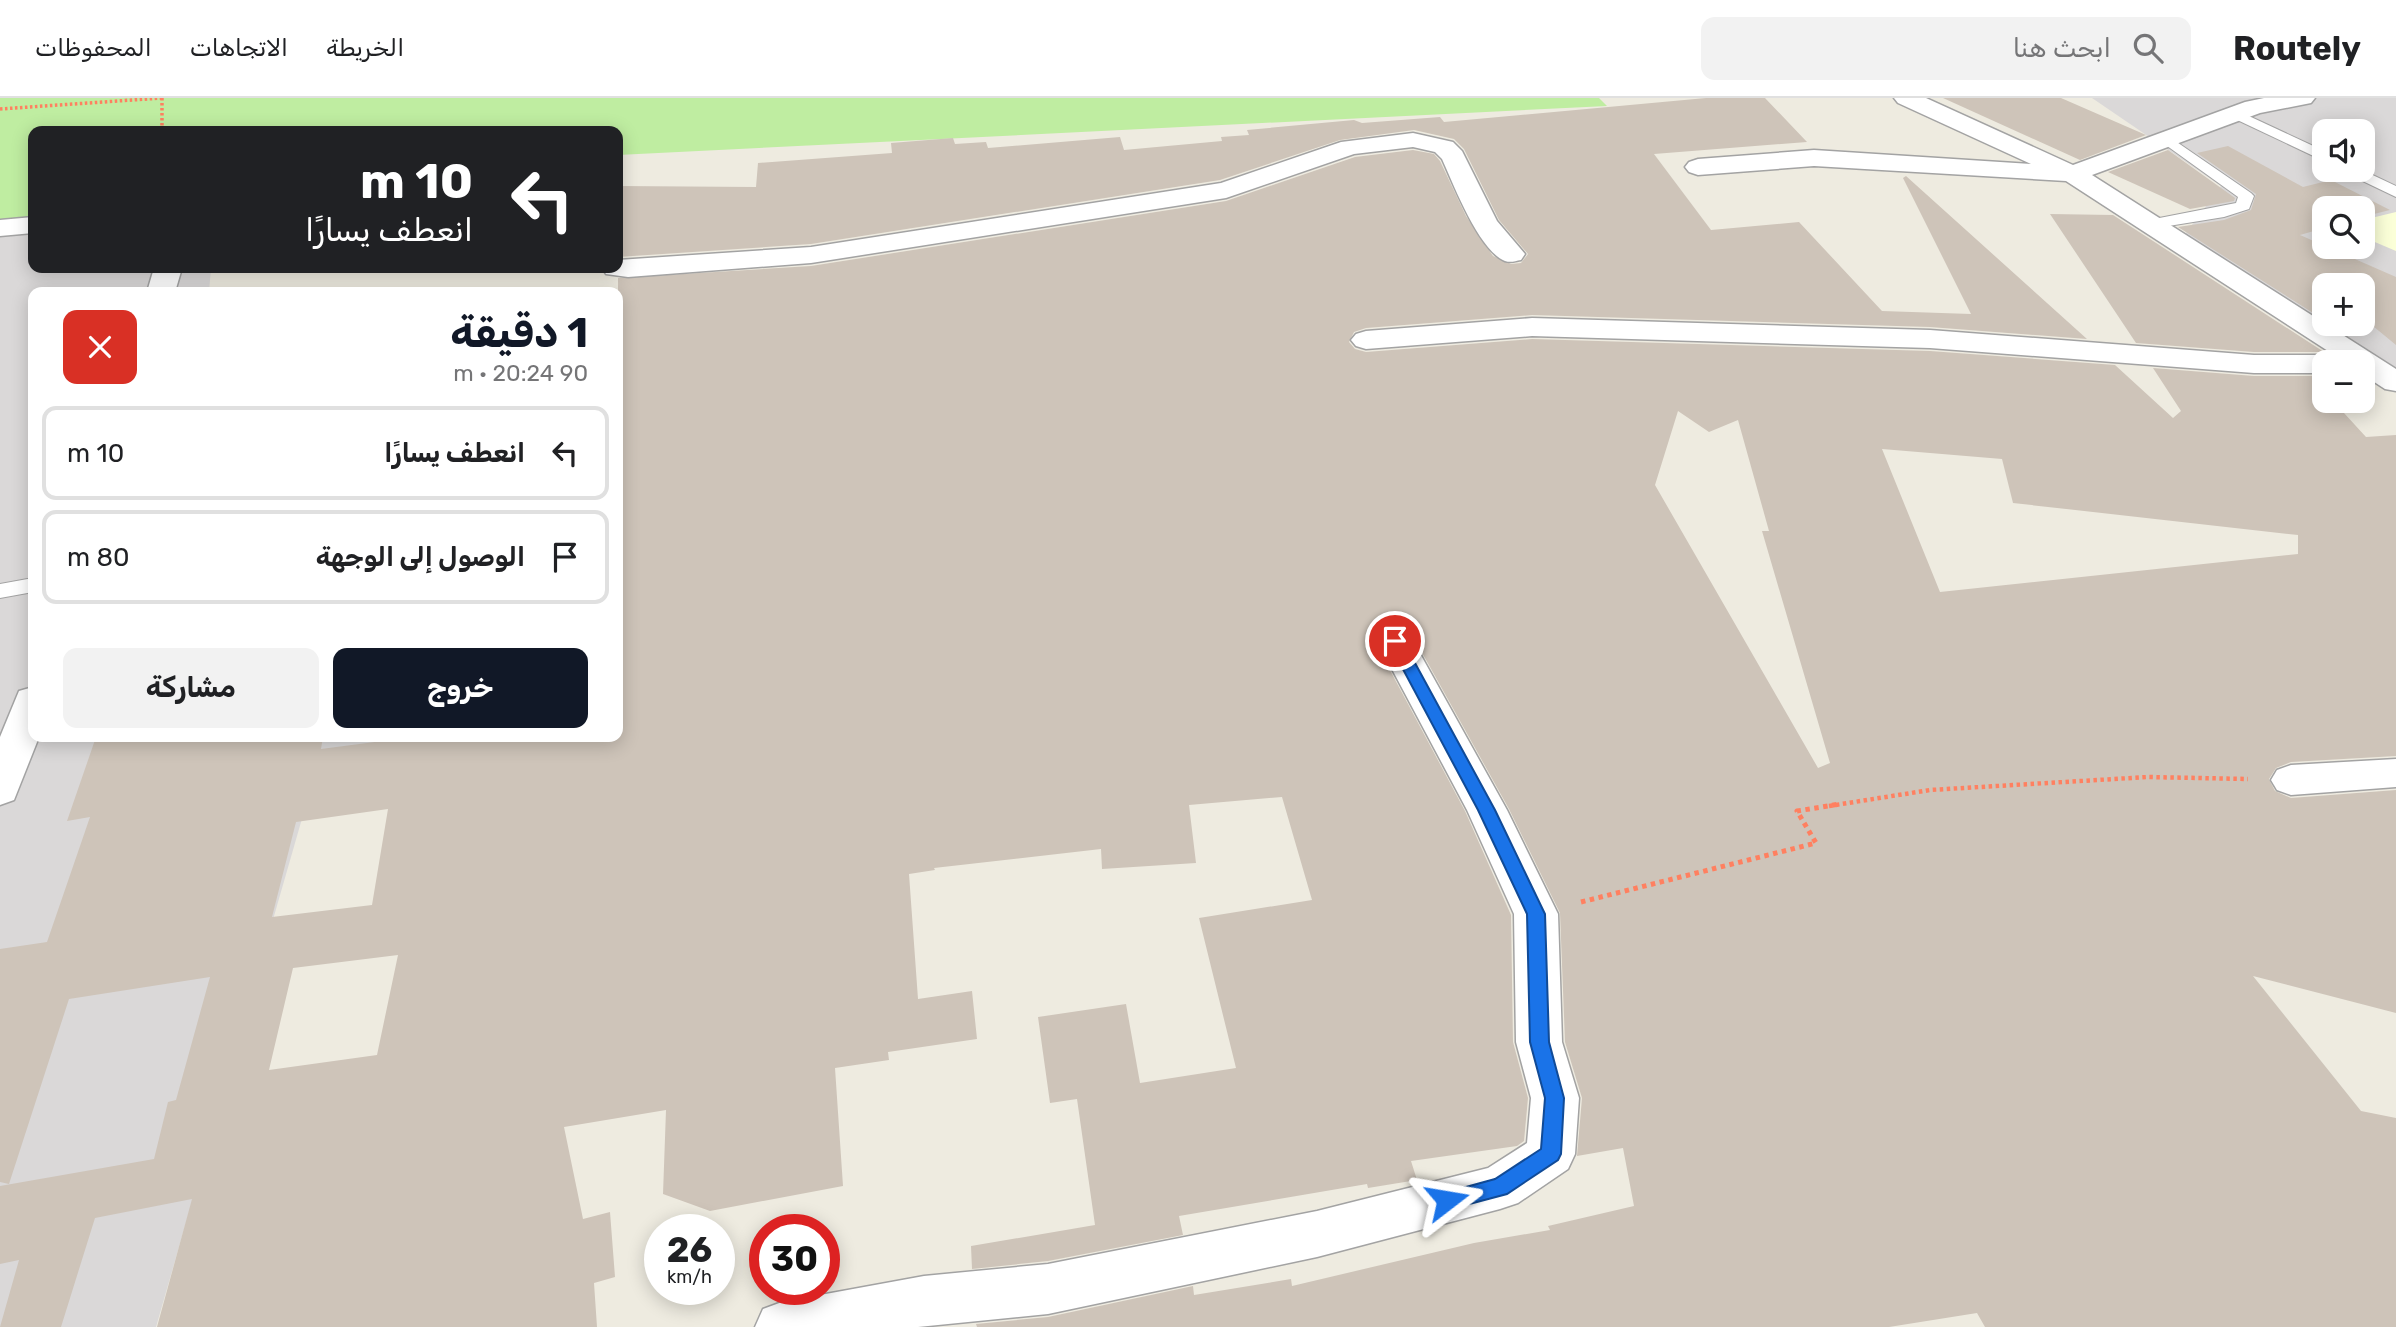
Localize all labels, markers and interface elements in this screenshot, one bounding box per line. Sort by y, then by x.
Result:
search box [1701,17,2191,80]
icon: search [2129,29,2167,67]
text: Routely [2233,29,2361,68]
text: ابحث هنا [2013,33,2111,64]
text: المحفوظات [35,34,152,62]
text: الاتجاهات [190,34,288,62]
text: الخريطة [326,34,404,62]
map controls [2312,119,2375,413]
button: sound [2312,119,2375,182]
text: 10 m [360,152,473,210]
icon: left [497,154,588,245]
button: search [2312,196,2375,259]
text: انعطف يسارًا [305,211,473,249]
button: + [2312,273,2375,336]
text: 1 دقيقة [450,308,588,358]
button: close [63,310,137,384]
button: − [2312,350,2375,413]
text: 90 m · 20:24 [453,359,588,387]
icon: left [546,434,584,472]
text: 10 m [67,438,124,469]
text: انعطف يسارًا [384,438,525,469]
icon: arrive [546,538,584,576]
text: 80 m [67,542,130,573]
text: الوصول إلى الوجهة [316,542,525,573]
pin [1365,611,1425,671]
icon: arrive [1376,622,1414,660]
button: مشاركة [63,648,319,728]
button: خروج [333,648,588,728]
position arrow [1410,1163,1484,1237]
speed limit sign: 30 [749,1214,840,1305]
text: 26 [667,1229,712,1271]
text: km/h [667,1266,712,1288]

